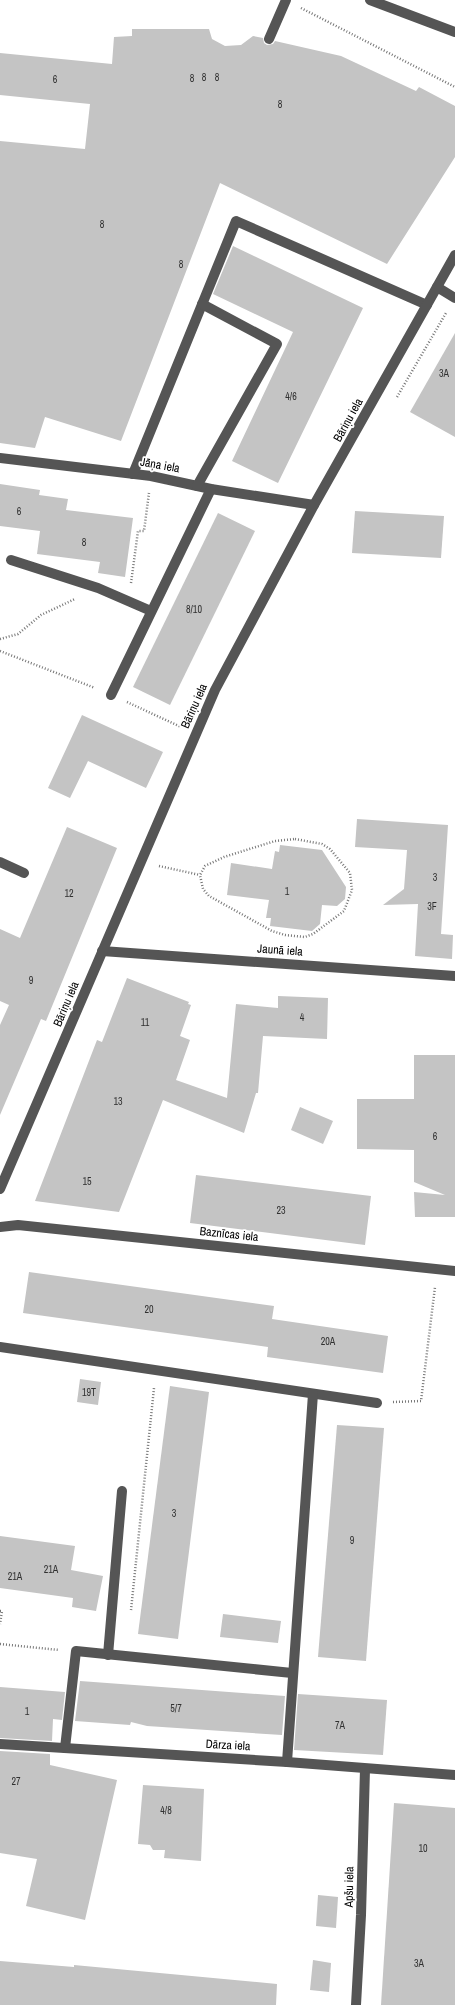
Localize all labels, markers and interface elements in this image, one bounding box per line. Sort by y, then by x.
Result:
house number: 8 [202,71,207,84]
house number: 8 [215,71,220,84]
house number: 8 [190,72,195,85]
house number: 6 [53,73,58,86]
house number: 8 [278,98,283,111]
house number: 8 [100,218,105,231]
house number: 8 [179,258,184,271]
house number: 3A [439,367,450,380]
house number: 4/6 [285,390,297,403]
street label: Bāriņu iela [329,395,367,445]
street label: Jāņa iela [139,454,182,476]
house number: 6 [17,505,22,518]
house number: 8 [82,536,87,549]
house number: 8/10 [186,603,202,616]
street label: Bāriņu iela [177,681,211,731]
house number: 3 [433,871,438,884]
house number: 1 [285,885,290,898]
house number: 12 [64,887,74,900]
house number: 3F [427,900,437,913]
street label: Jaunā iela [257,940,304,960]
house number: 9 [29,974,34,987]
street label: Bāriņu iela [49,978,83,1029]
house number: 4 [300,1011,305,1024]
house number: 11 [141,1016,150,1029]
house number: 13 [113,1095,123,1108]
house number: 6 [433,1130,438,1143]
house number: 15 [82,1175,92,1188]
house number: 23 [276,1204,286,1217]
street label: Baznīcas iela [199,1223,260,1245]
house number: 20 [144,1303,154,1316]
house number: 20A [321,1335,336,1348]
house number: 19T [82,1386,96,1399]
house number: 3 [172,1507,177,1520]
house number: 9 [350,1534,355,1547]
house number: 21A [44,1563,59,1576]
house number: 21A [8,1570,23,1583]
house number: 5/7 [170,1702,182,1715]
house number: 1 [25,1705,30,1718]
house number: 7A [335,1719,346,1732]
street label: Dārza iela [205,1736,251,1754]
house number: 27 [11,1775,21,1788]
house number: 4/8 [160,1804,172,1817]
house number: 10 [418,1842,428,1855]
street label: Apšu iela [341,1866,357,1909]
house number: 3A [414,1957,425,1970]

